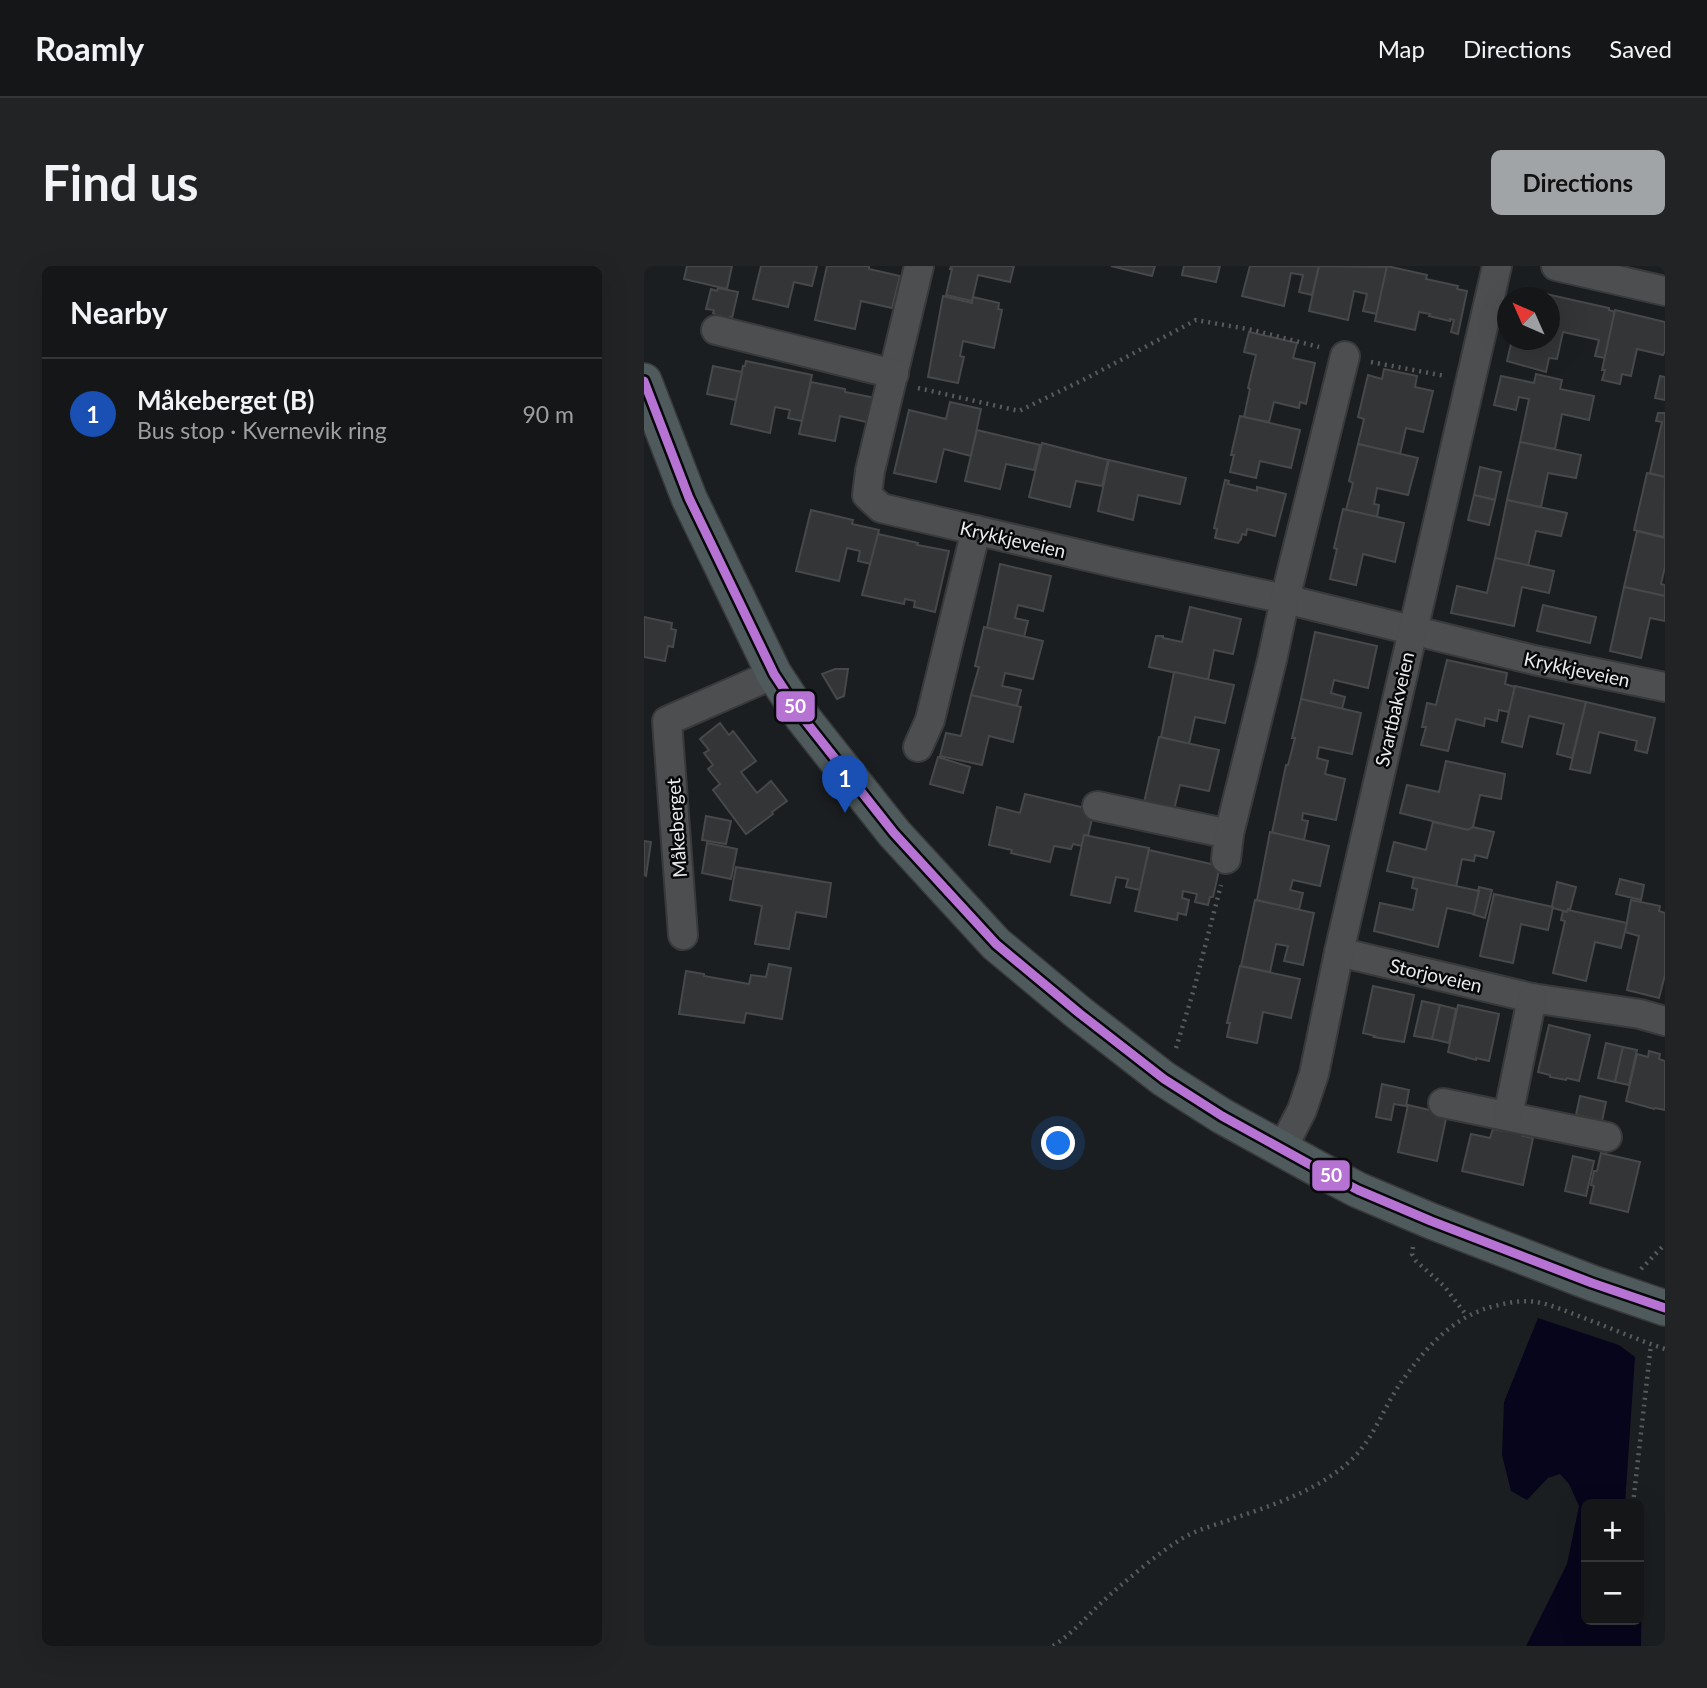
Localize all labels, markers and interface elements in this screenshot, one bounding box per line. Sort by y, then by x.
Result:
text: Roamly [35,28,144,68]
text: Map [1378,34,1425,63]
text: Directions [1463,34,1571,63]
text: Saved [1609,34,1672,63]
button: Directions [1491,150,1665,215]
text: Find us [42,153,199,211]
north arrow [1497,287,1560,350]
text: Nearby [70,294,168,330]
text: Måkeberget (B) [137,384,314,416]
text: 1 [86,400,100,428]
text: 90 m [523,400,574,428]
text: Bus stop · Kvernevik ring [137,416,387,444]
street label: Krykkjeveien [958,516,1068,562]
street label: Krykkjeveien [1522,647,1632,691]
street label: Svartbakveien [1370,649,1418,769]
line badge: 50 [775,690,816,723]
text: 50 [784,694,806,717]
pin: 1 [822,755,868,813]
street label: Måkeberget [661,777,691,879]
street label: Storjoveien [1388,953,1484,997]
your location [1041,1126,1075,1160]
line badge: 50 [1311,1159,1351,1192]
text: 50 [1320,1163,1342,1186]
map controls [1581,1499,1644,1625]
button: + [1581,1499,1644,1562]
button: − [1581,1562,1644,1625]

